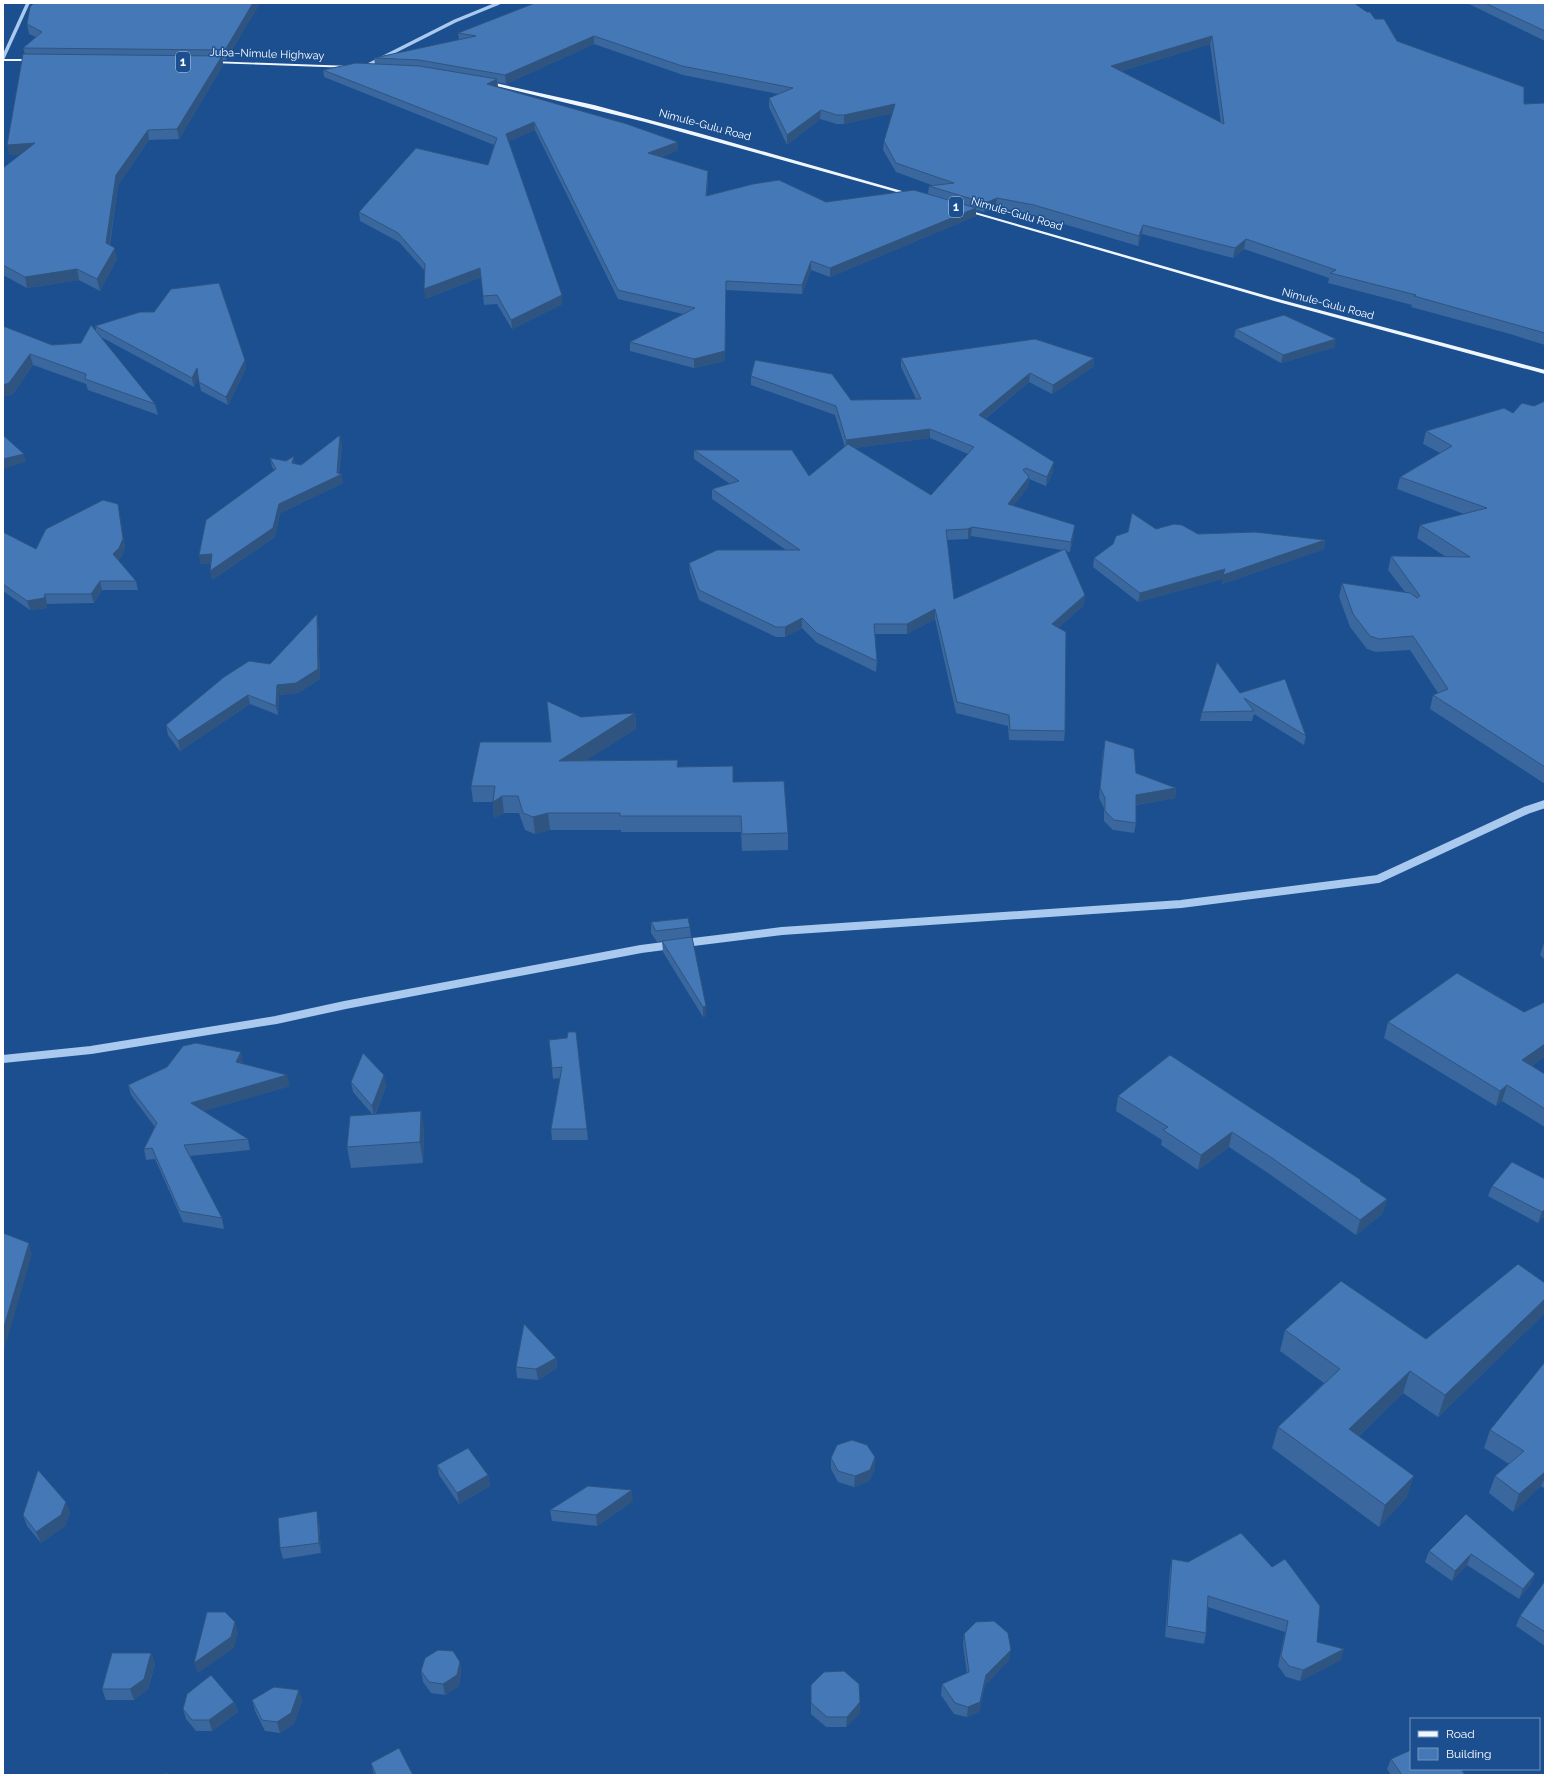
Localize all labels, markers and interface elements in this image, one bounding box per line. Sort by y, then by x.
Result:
street label: Juba–Nimule Highway [209,46,325,63]
road number: 1 [176,52,190,72]
street label: Nimule-Gulu Road [658,106,753,144]
street label: Nimule-Gulu Road [970,195,1064,233]
road number: 1 [949,197,963,217]
street label: Nimule-Gulu Road [1281,285,1376,323]
legend [1410,1718,1540,1770]
text: Road [1446,1727,1475,1741]
text: Building [1446,1747,1492,1761]

